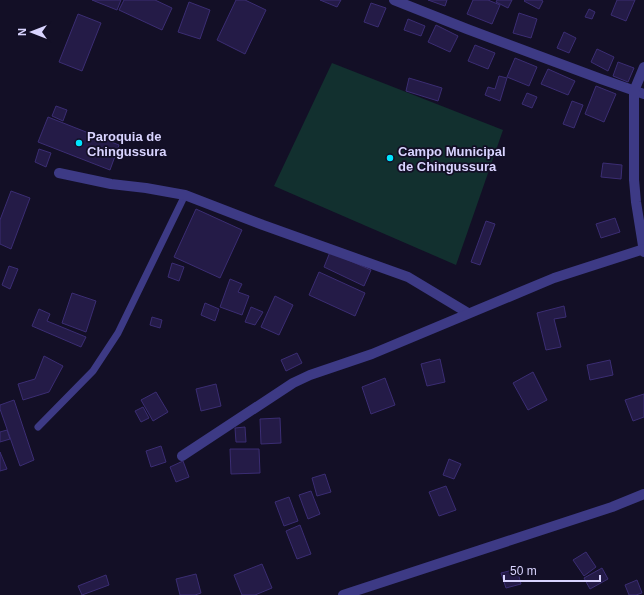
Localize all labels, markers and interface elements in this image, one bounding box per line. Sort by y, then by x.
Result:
north arrow [12,12,52,52]
text: N [16,28,28,36]
place label: Paroquia de Chingussura [87,129,167,159]
marker: Paroquia de Chingussura [74,138,84,148]
place label: Campo Municipal de Chingussura [398,144,506,174]
marker: Campo Municipal de Chingussura [385,153,395,163]
scale bar [504,557,600,583]
text: 50 m [510,564,537,578]

